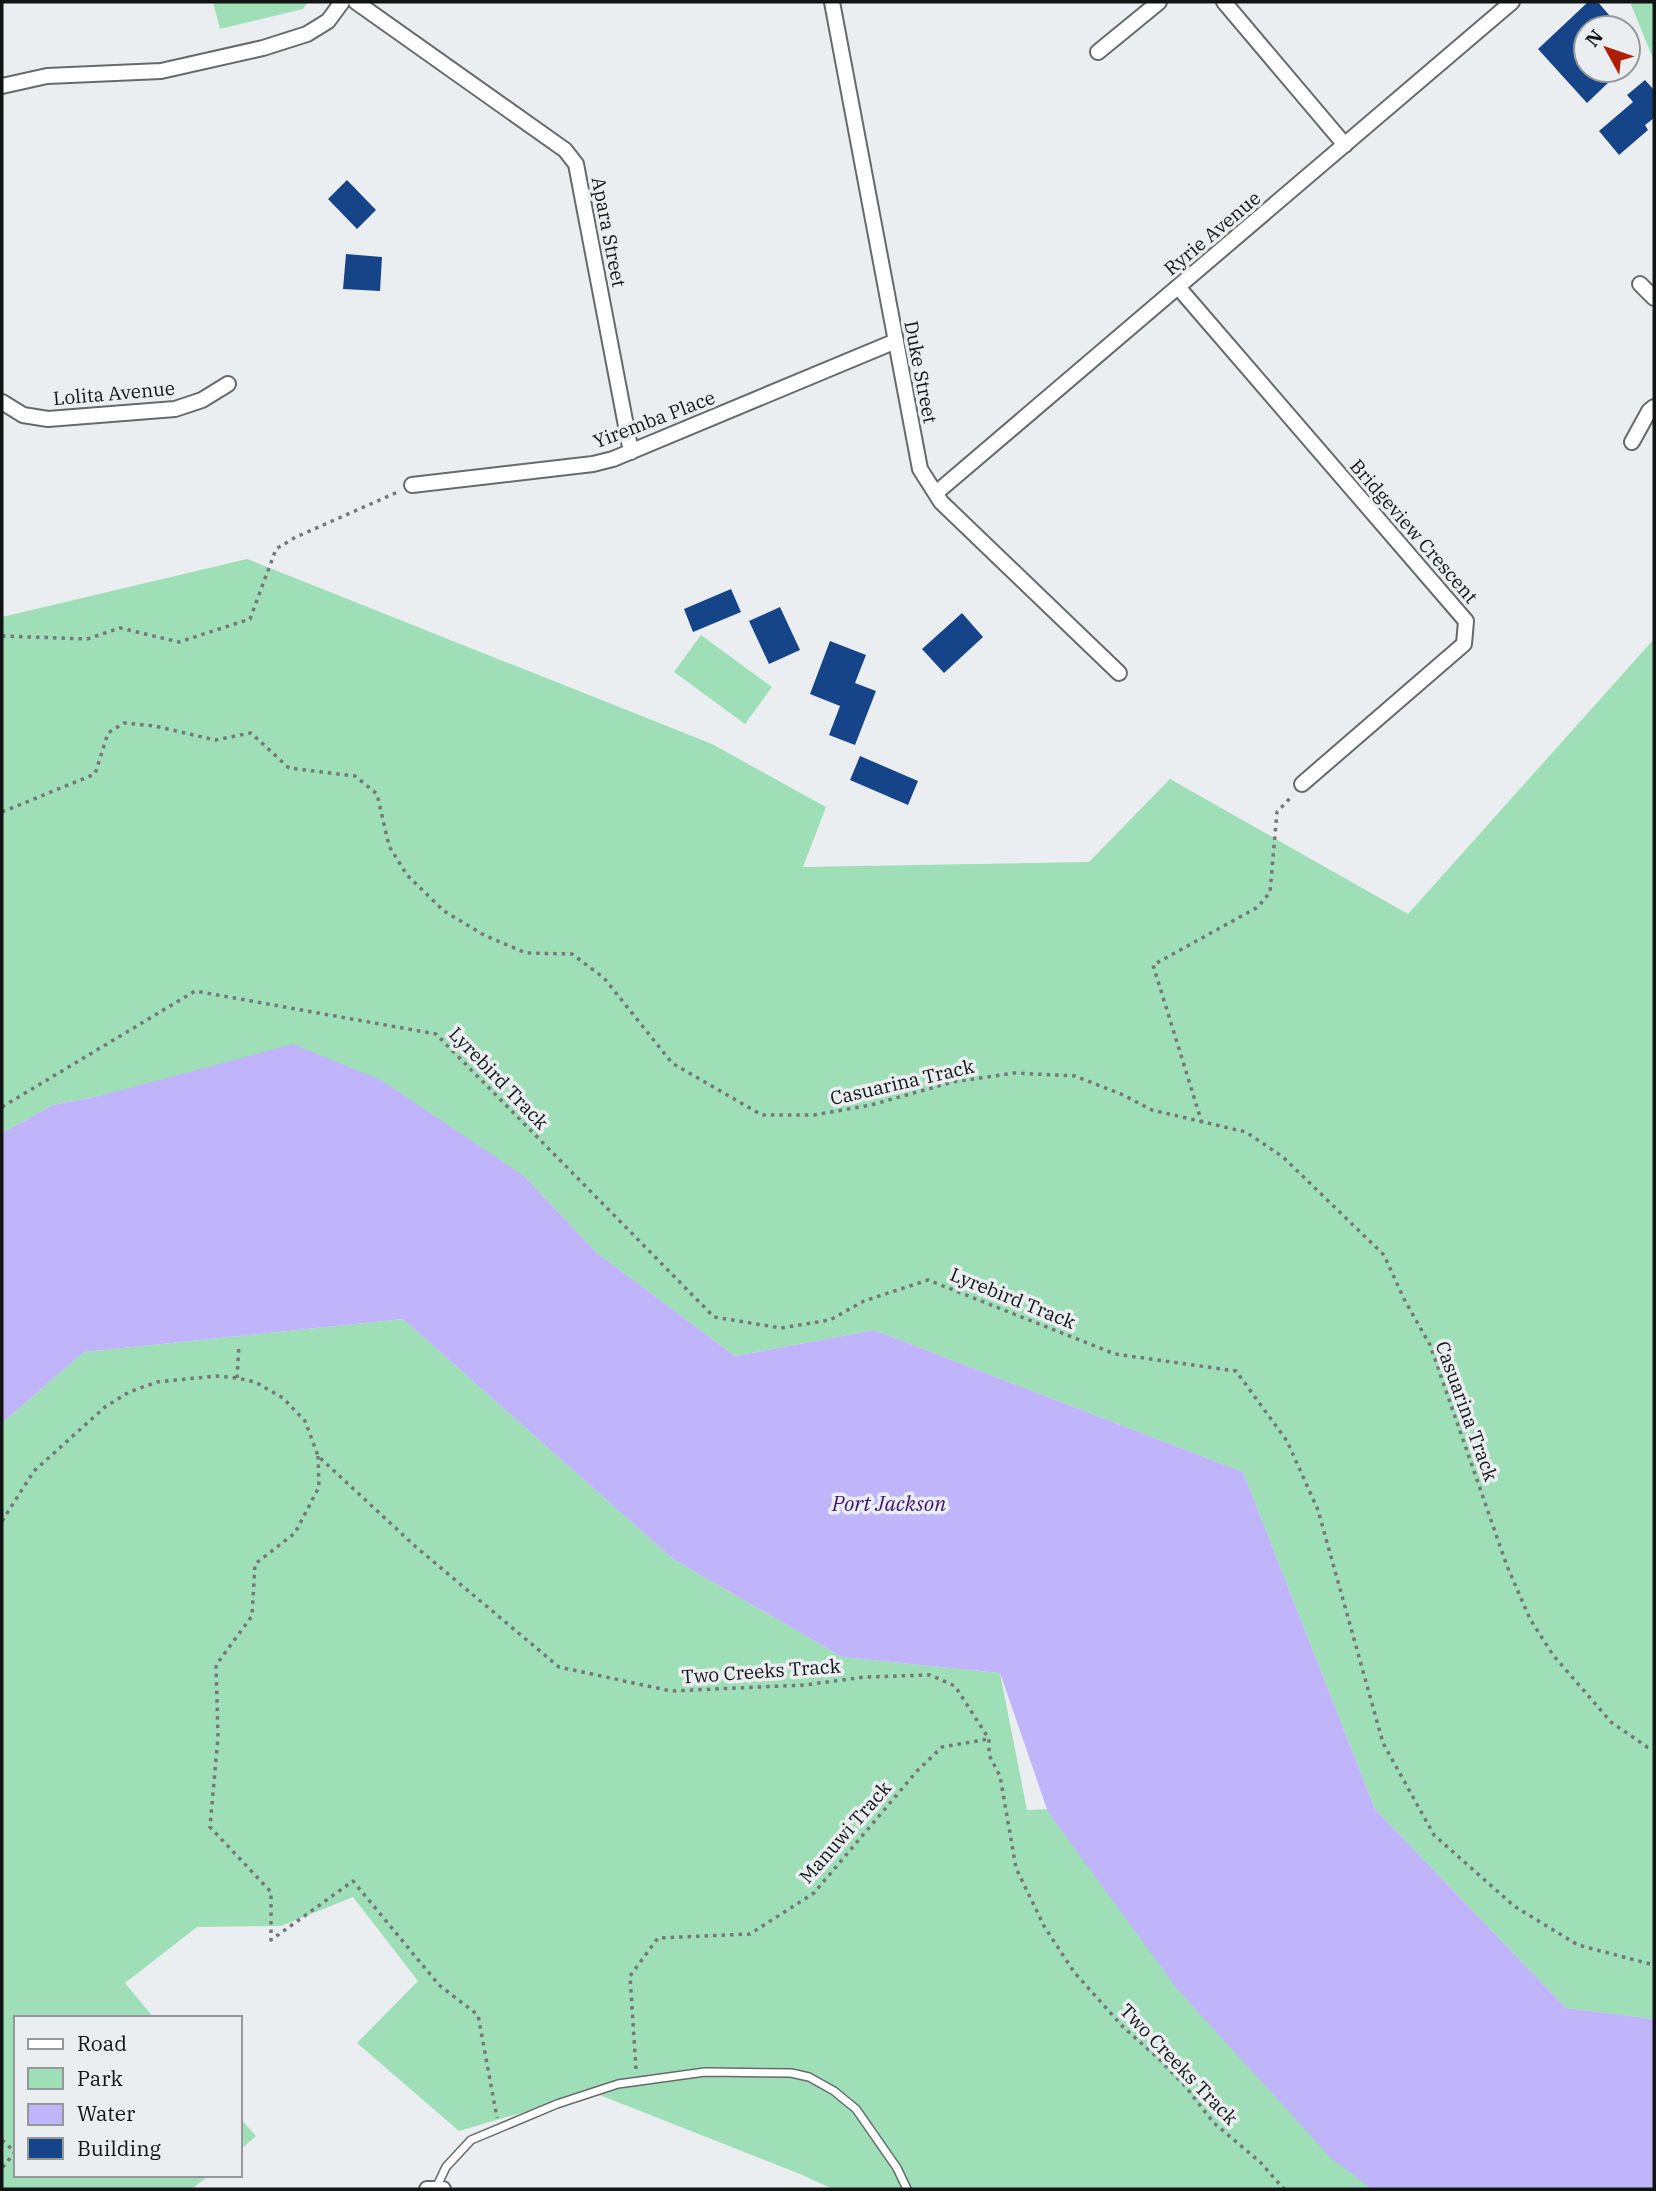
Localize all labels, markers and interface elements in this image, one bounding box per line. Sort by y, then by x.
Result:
north arrow [1572,14,1642,84]
text: N [1580,25,1608,52]
street label: Apara Street [587,175,631,289]
street label: Ryrie Avenue [1159,186,1265,280]
street label: Duke Street [899,319,943,426]
street label: Lolita Avenue [52,376,176,410]
street label: Yiremba Place [590,385,718,453]
street label: Bridgeview Crescent [1345,454,1483,608]
street label: Lyrebird Track [444,1022,554,1134]
street label: Casuarina Track [828,1054,976,1110]
street label: Lyrebird Track [947,1262,1079,1334]
street label: Casuarina Track [1431,1338,1503,1484]
water label: Port Jackson [831,1489,946,1517]
street label: Two Creeks Track [681,1653,841,1689]
street label: Manuwi Track [794,1776,896,1888]
street label: Two Creeks Track [1115,1998,1243,2130]
legend [14,2016,242,2177]
text: Road [77,2029,127,2057]
text: Park [77,2064,124,2092]
text: Water [77,2099,136,2127]
text: Building [77,2134,162,2162]

